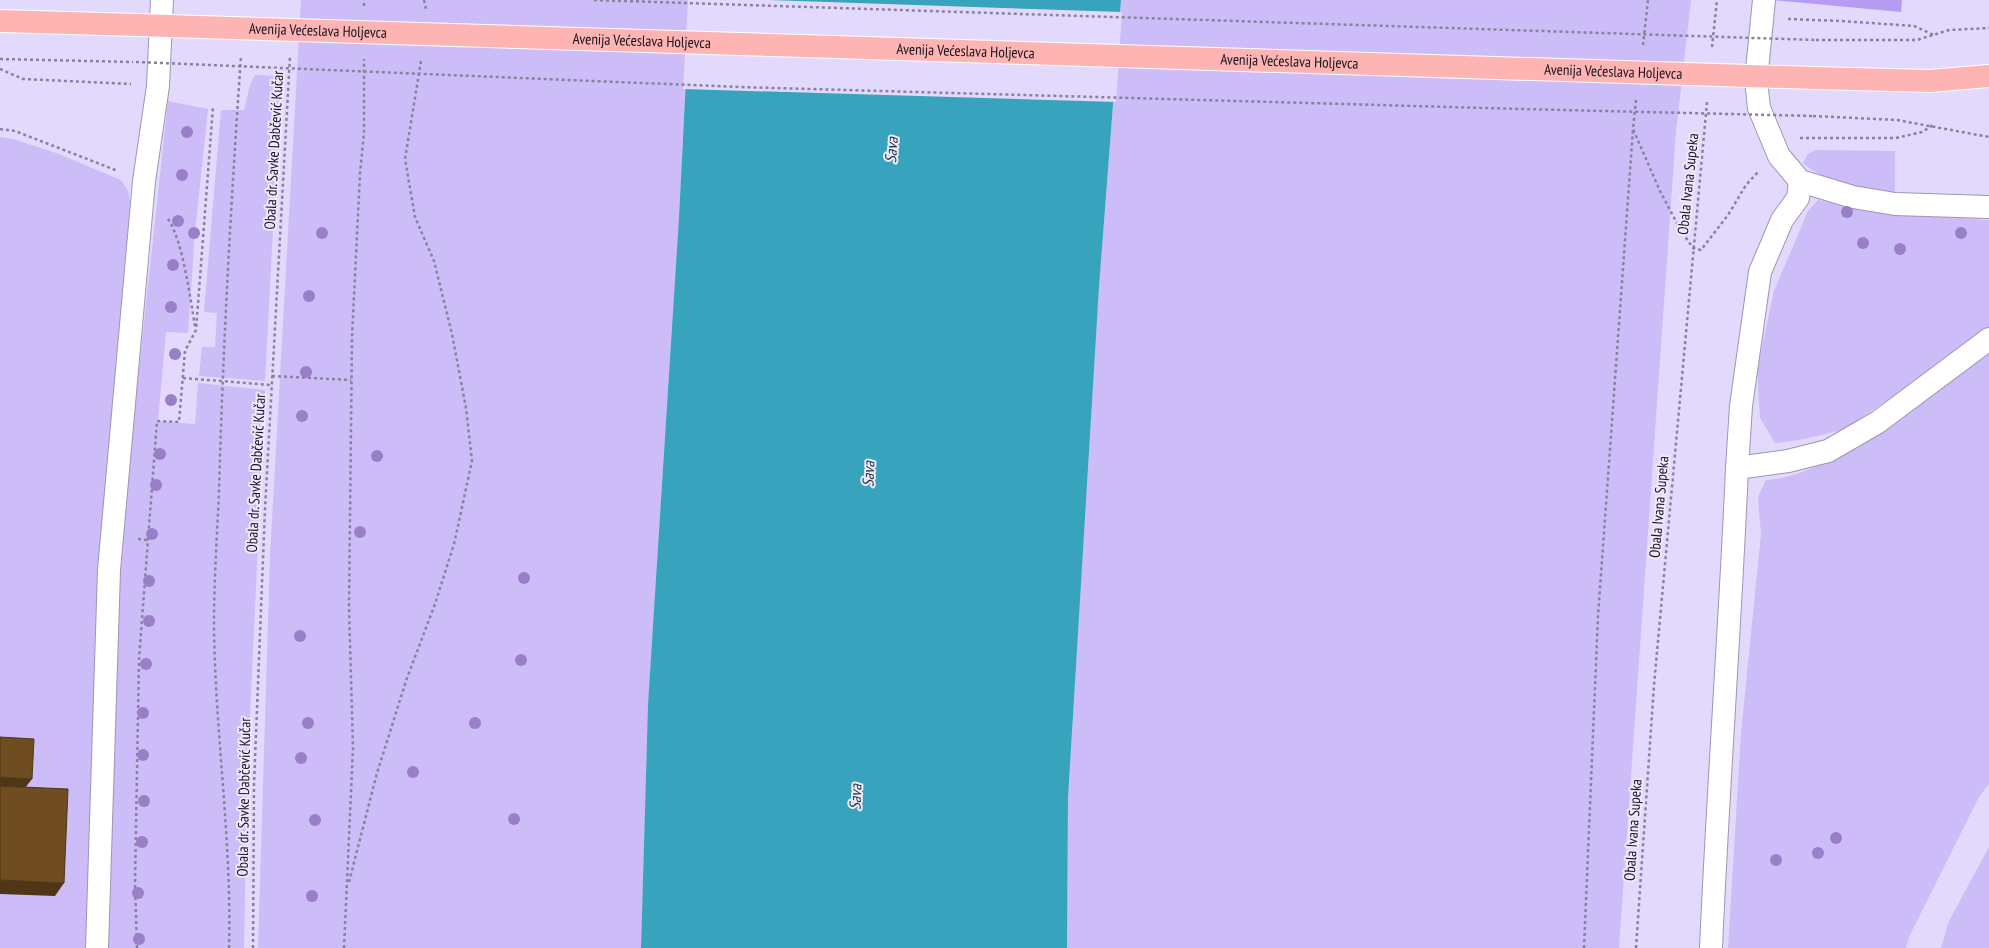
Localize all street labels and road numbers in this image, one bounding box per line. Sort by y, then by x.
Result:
street label: Avenija Većeslava Holjevca [249,19,387,42]
street label: Avenija Većeslava Holjevca [572,29,711,52]
street label: Avenija Većeslava Holjevca [896,39,1035,62]
street label: Avenija Većeslava Holjevca [1220,49,1359,73]
street label: Avenija Većeslava Holjevca [1544,59,1683,83]
street label: Obala dr. Savke Dabčević Kučar [260,69,287,230]
street label: Obala Ivana Supeka [1673,132,1702,236]
street label: Obala dr. Savke Dabčević Kučar [242,392,269,553]
street label: Obala Ivana Supeka [1645,455,1672,559]
street label: Obala dr. Savke Dabčević Kučar [233,716,254,877]
street label: Obala Ivana Supeka [1619,778,1646,881]

